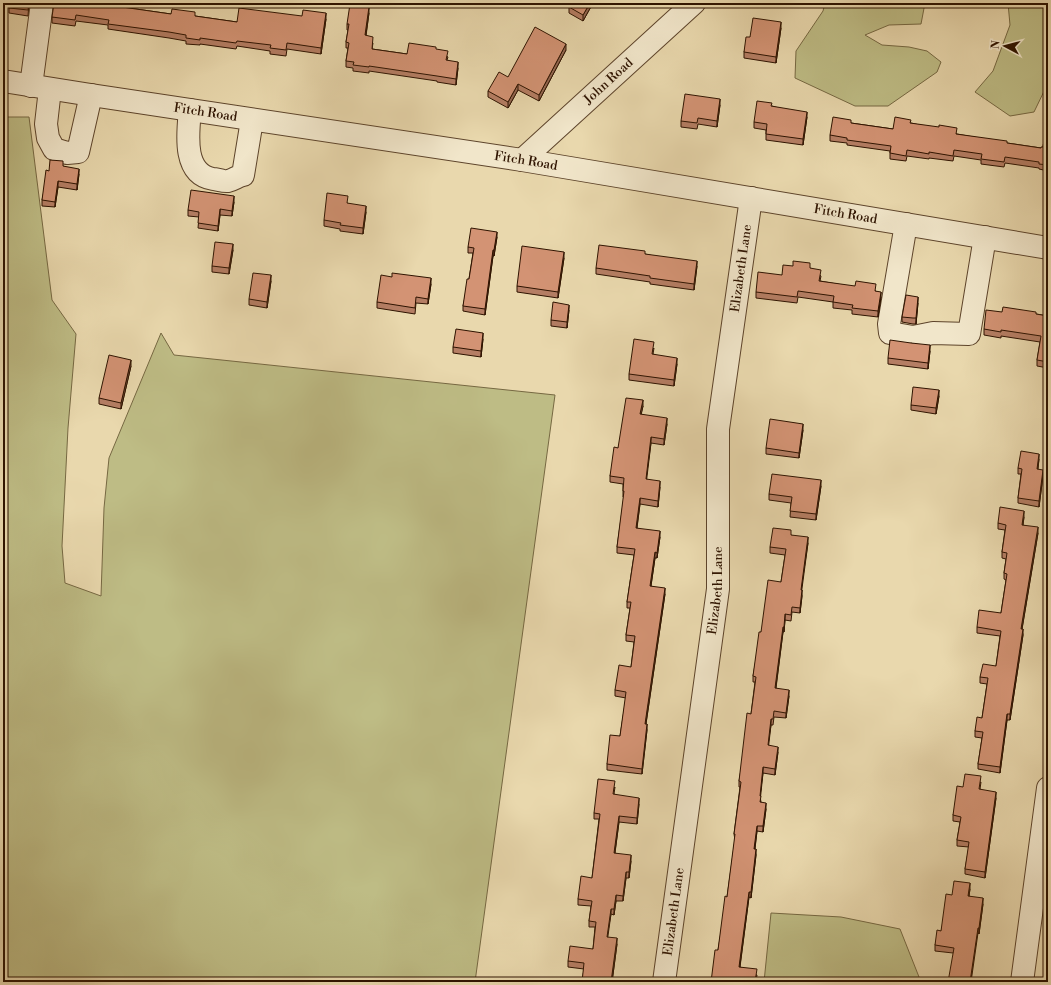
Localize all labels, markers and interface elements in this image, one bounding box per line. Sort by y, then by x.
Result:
north arrow [985,26,1025,66]
text: N [989,39,1004,50]
street label: John Road [580,54,637,108]
street label: Fitch Road [173,100,239,125]
street label: Fitch Road [493,148,559,174]
street label: Fitch Road [813,201,879,227]
street label: Elizabeth Lane [727,223,755,313]
street label: Elizabeth Lane [704,546,726,636]
street label: Elizabeth Lane [660,866,688,957]

